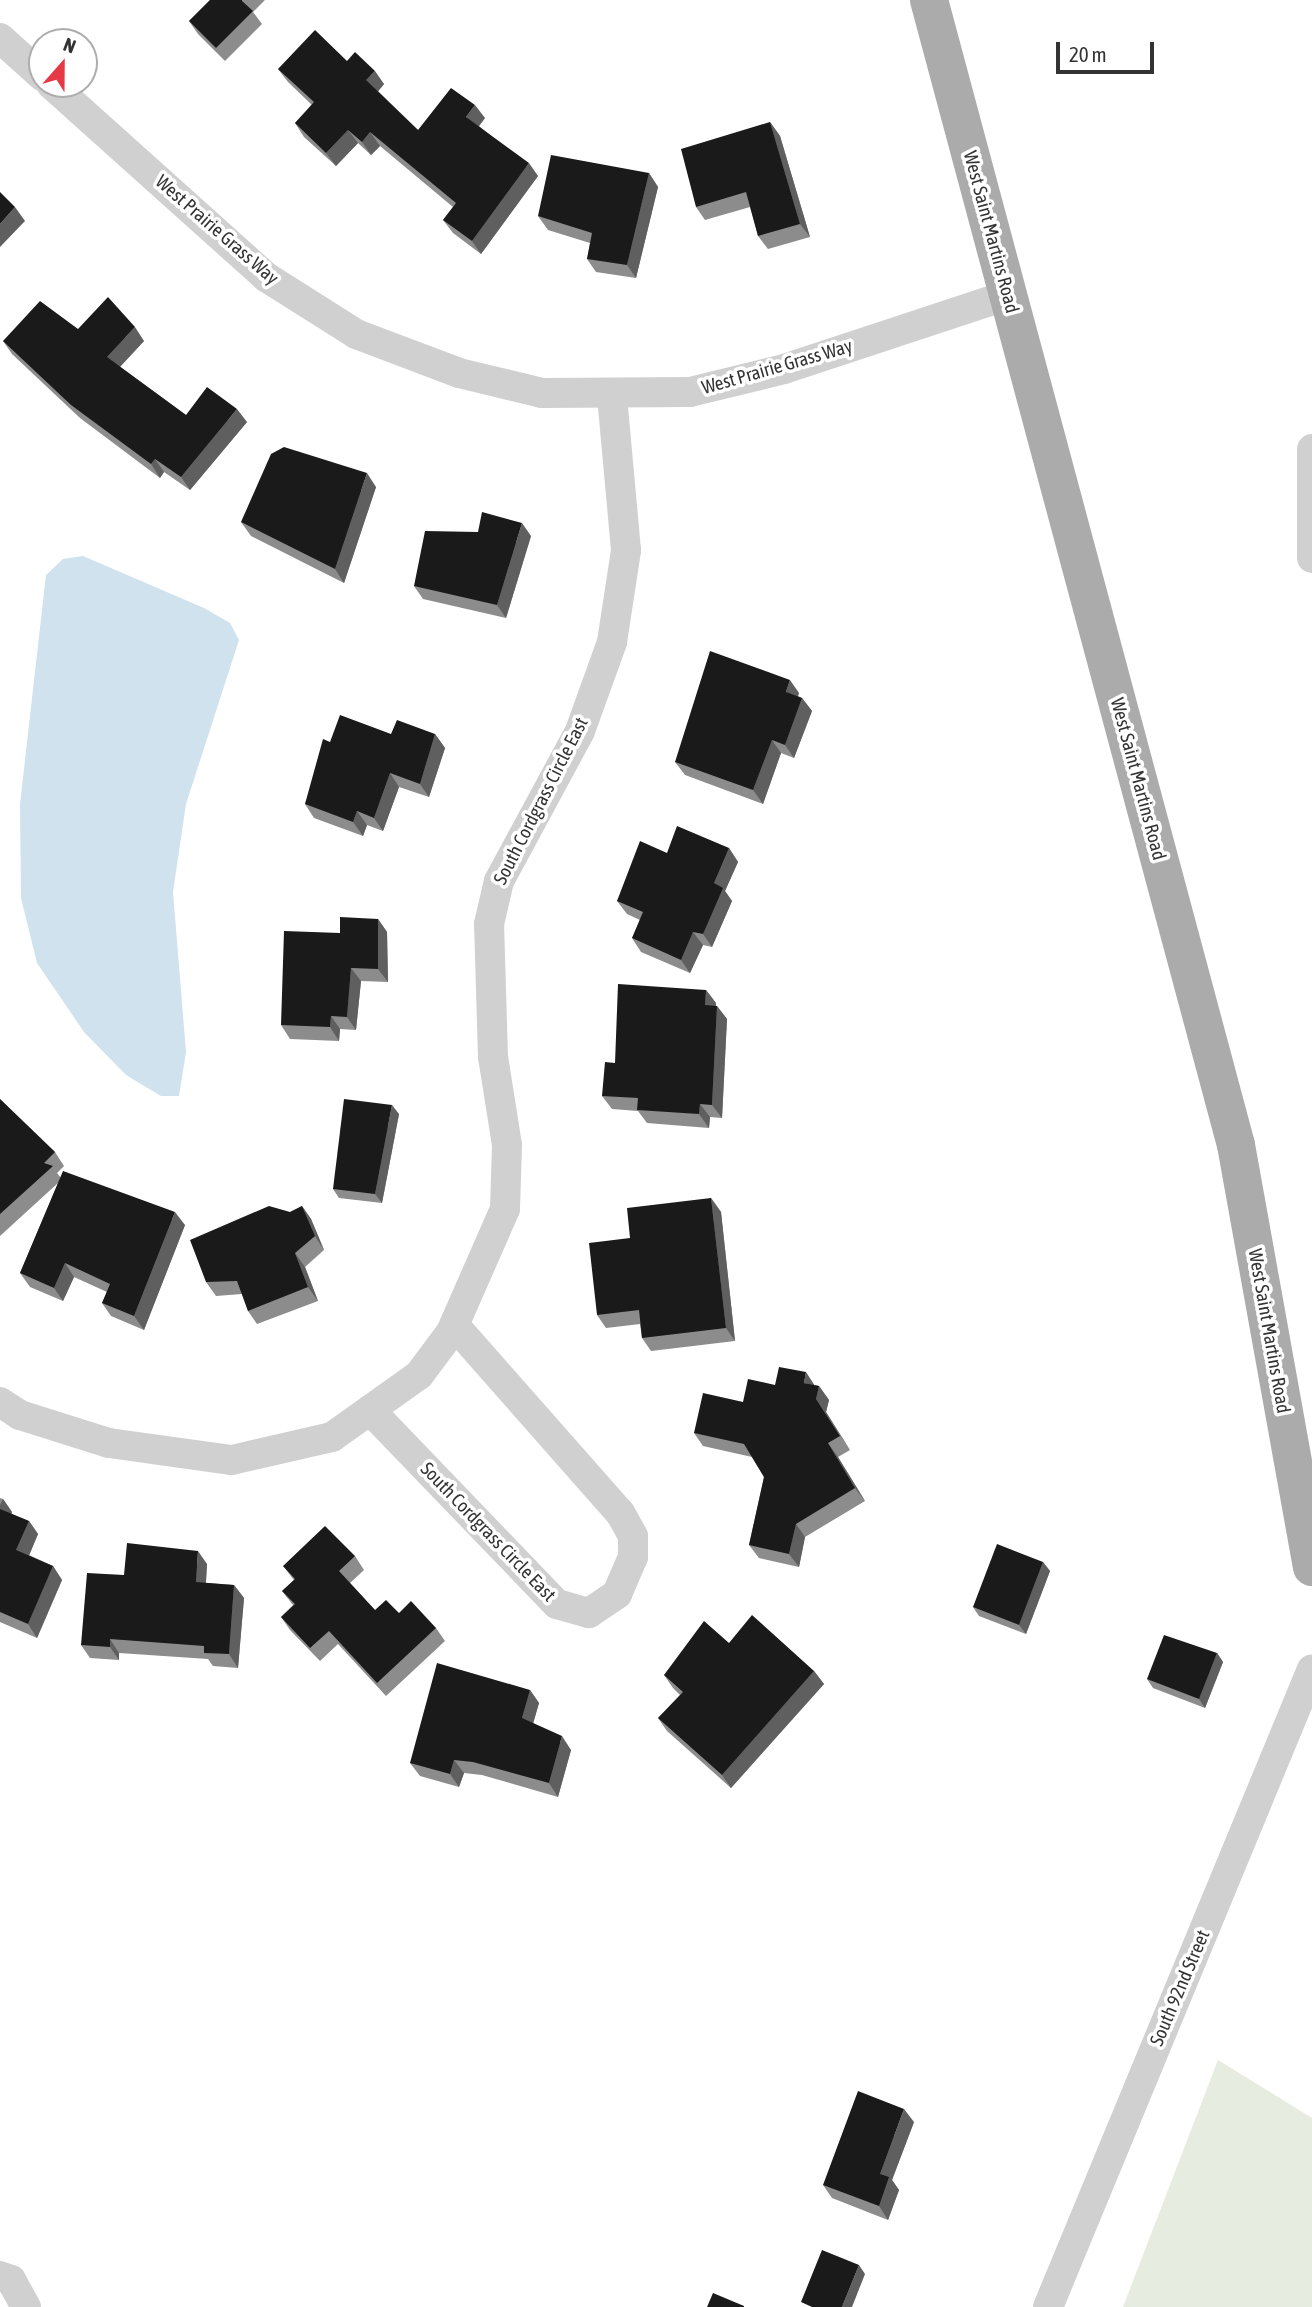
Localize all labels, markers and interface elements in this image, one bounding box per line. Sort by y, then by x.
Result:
north arrow [28,28,98,98]
scale bar [1060,28,1158,72]
text: N [61,33,79,58]
text: 20 m [1069,42,1107,66]
street label: West Saint Martins Road [958,149,1024,315]
street label: West Prairie Grass Way [151,170,283,290]
street label: West Prairie Grass Way [699,335,855,399]
street label: West Saint Martins Road [1105,696,1171,862]
street label: South Cordgrass Circle East [489,714,593,888]
street label: West Saint Martins Road [1243,1247,1295,1415]
street label: South Cordgrass Circle East [416,1458,560,1606]
street label: South 92nd Street [1145,1927,1215,2049]

